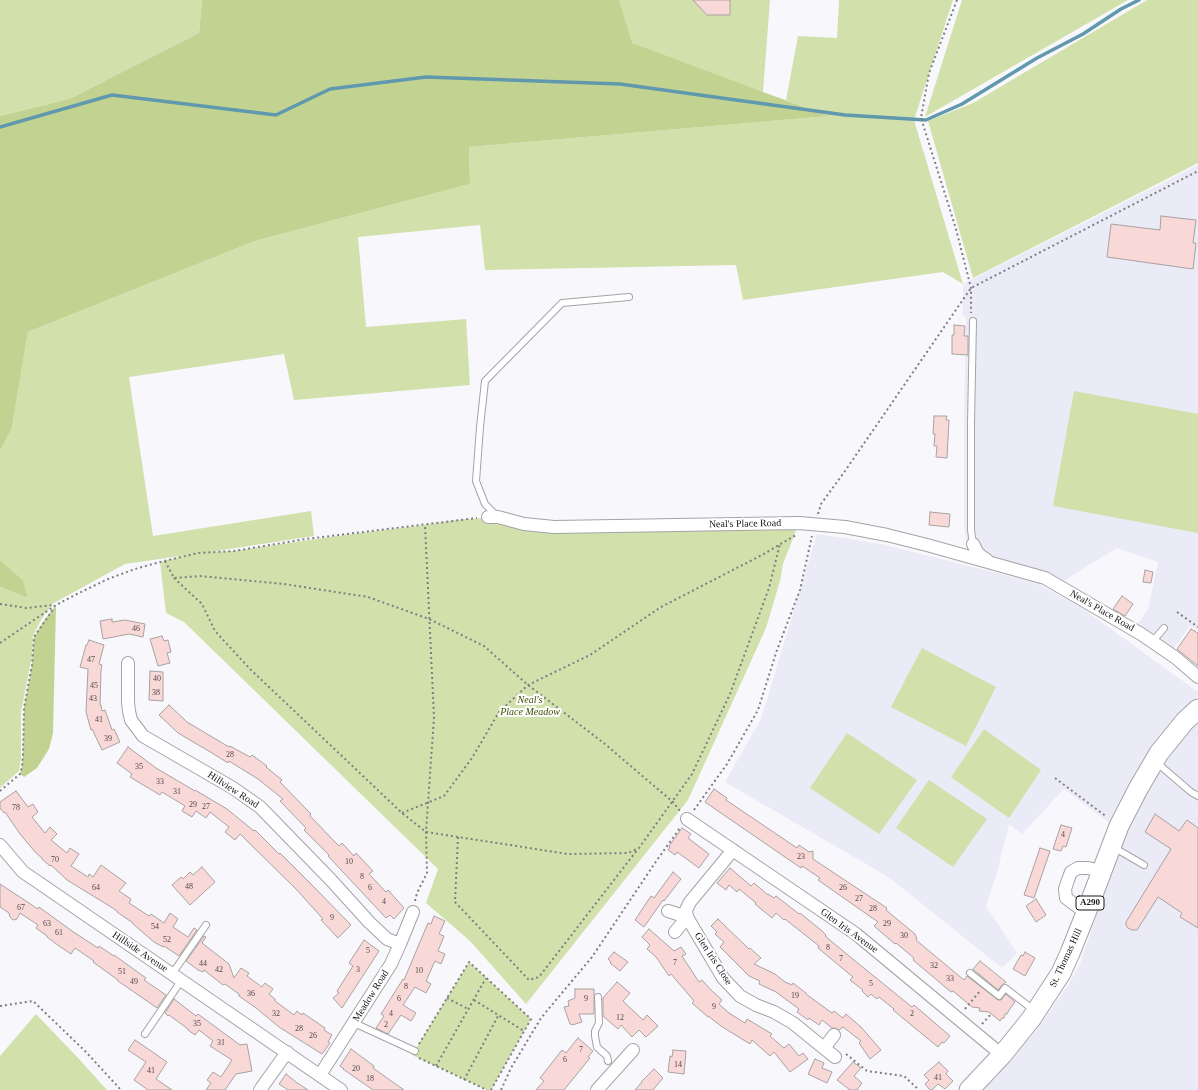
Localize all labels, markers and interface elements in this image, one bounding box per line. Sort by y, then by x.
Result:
street label: Neal's Place Road [709,517,781,531]
street label: Neal's Place Road [1068,588,1136,634]
house number: 46 [132,624,140,634]
house number: 47 [87,655,95,665]
house number: 40 [153,674,161,684]
house number: 45 [90,681,98,691]
house number: 38 [152,688,160,698]
house number: 43 [89,694,97,704]
park label: Neal's Place Meadow [500,694,560,718]
house number: 41 [95,715,103,725]
house number: 39 [104,734,112,744]
house number: 28 [226,750,234,760]
house number: 35 [135,762,143,772]
street label: Hillview Road [205,769,261,811]
house number: 33 [156,777,164,787]
house number: 31 [173,787,181,797]
house number: 29 [189,800,197,810]
house number: 27 [202,802,210,812]
house number: 78 [12,803,20,813]
house number: 4 [1061,830,1065,840]
house number: 23 [797,852,805,862]
house number: 70 [51,855,59,865]
house number: 10 [345,857,353,867]
house number: 8 [360,872,364,882]
house number: 48 [185,882,193,892]
house number: 64 [92,883,100,893]
house number: 6 [368,883,372,893]
house number: 26 [839,883,847,893]
house number: 27 [855,894,863,904]
road number: A290 [1076,896,1104,910]
house number: 4 [382,897,386,907]
house number: 67 [17,903,25,913]
house number: 28 [869,904,877,914]
street label: Glen Iris Avenue [818,906,880,956]
house number: 9 [330,913,334,923]
house number: 63 [43,919,51,929]
house number: 29 [883,919,891,929]
house number: 54 [151,922,159,932]
street label: St. Thomas Hill [1047,927,1085,989]
house number: 61 [55,928,63,938]
street label: Hillside Avenue [110,929,170,975]
street label: Glen Iris Close [691,930,735,988]
house number: 30 [900,931,908,941]
house number: 52 [163,935,171,945]
house number: 8 [826,943,830,953]
house number: 5 [366,946,370,956]
house number: 7 [839,954,843,964]
house number: 7 [673,958,677,968]
house number: 44 [199,959,207,969]
house number: 32 [930,961,938,971]
house number: 42 [215,965,223,975]
house number: 3 [356,965,360,975]
house number: 10 [415,966,423,976]
house number: 51 [118,967,126,977]
street label: Meadow Road [350,968,392,1024]
house number: 33 [946,974,954,984]
house number: 49 [130,977,138,987]
house number: 5 [869,979,873,989]
house number: 8 [404,982,408,992]
house number: 36 [247,989,255,999]
house number: 19 [791,991,799,1001]
house number: 6 [397,994,401,1004]
house number: 9 [584,994,588,1004]
house number: 9 [712,1002,716,1012]
house number: 32 [272,1009,280,1019]
house number: 4 [389,1009,393,1019]
house number: 2 [910,1009,914,1019]
house number: 12 [616,1013,624,1023]
house number: 35 [193,1019,201,1029]
house number: 2 [384,1020,388,1030]
house number: 28 [295,1024,303,1034]
house number: 26 [309,1031,317,1041]
house number: 31 [217,1038,225,1048]
house number: 7 [579,1045,583,1055]
house number: 6 [563,1055,567,1065]
house number: 14 [674,1060,682,1070]
house number: 20 [352,1064,360,1074]
house number: 41 [147,1066,155,1076]
house number: 41 [934,1073,942,1083]
house number: 18 [366,1074,374,1084]

